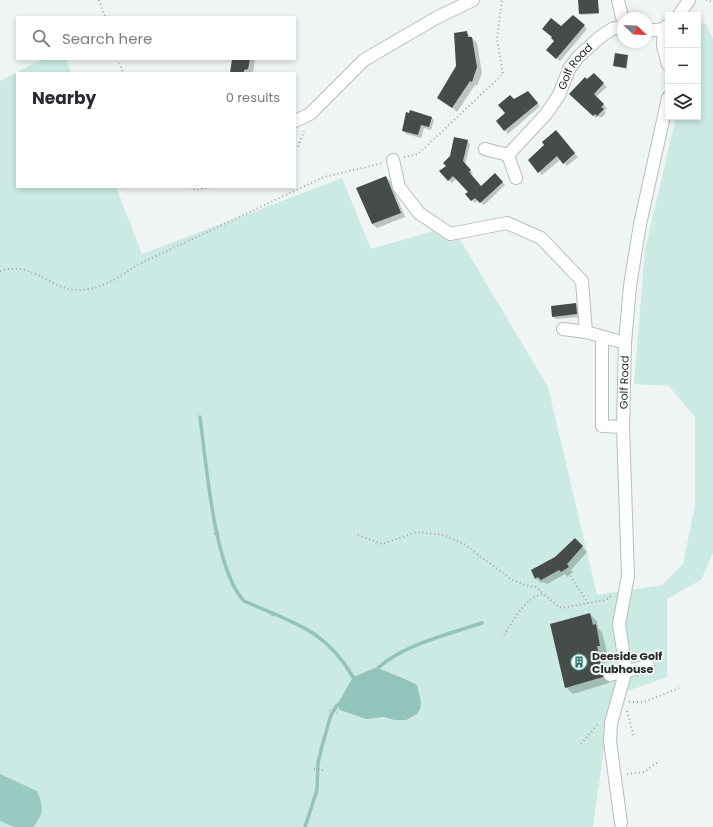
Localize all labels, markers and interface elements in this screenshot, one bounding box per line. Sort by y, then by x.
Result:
north arrow [617,12,653,48]
map controls [665,12,701,120]
button: + [665,12,701,48]
search box [16,16,296,60]
icon: search [30,27,52,49]
text: Search here [62,28,152,49]
street label: Golf Road [554,40,596,92]
button: − [665,48,701,84]
button: layers [665,84,701,120]
text: Nearby [32,86,96,110]
text: 0 results [226,88,280,107]
street label: Golf Road [615,355,633,409]
place label: Deeside Golf Clubhouse [592,648,662,677]
building icon: Deeside Golf Clubhouse [569,652,589,672]

